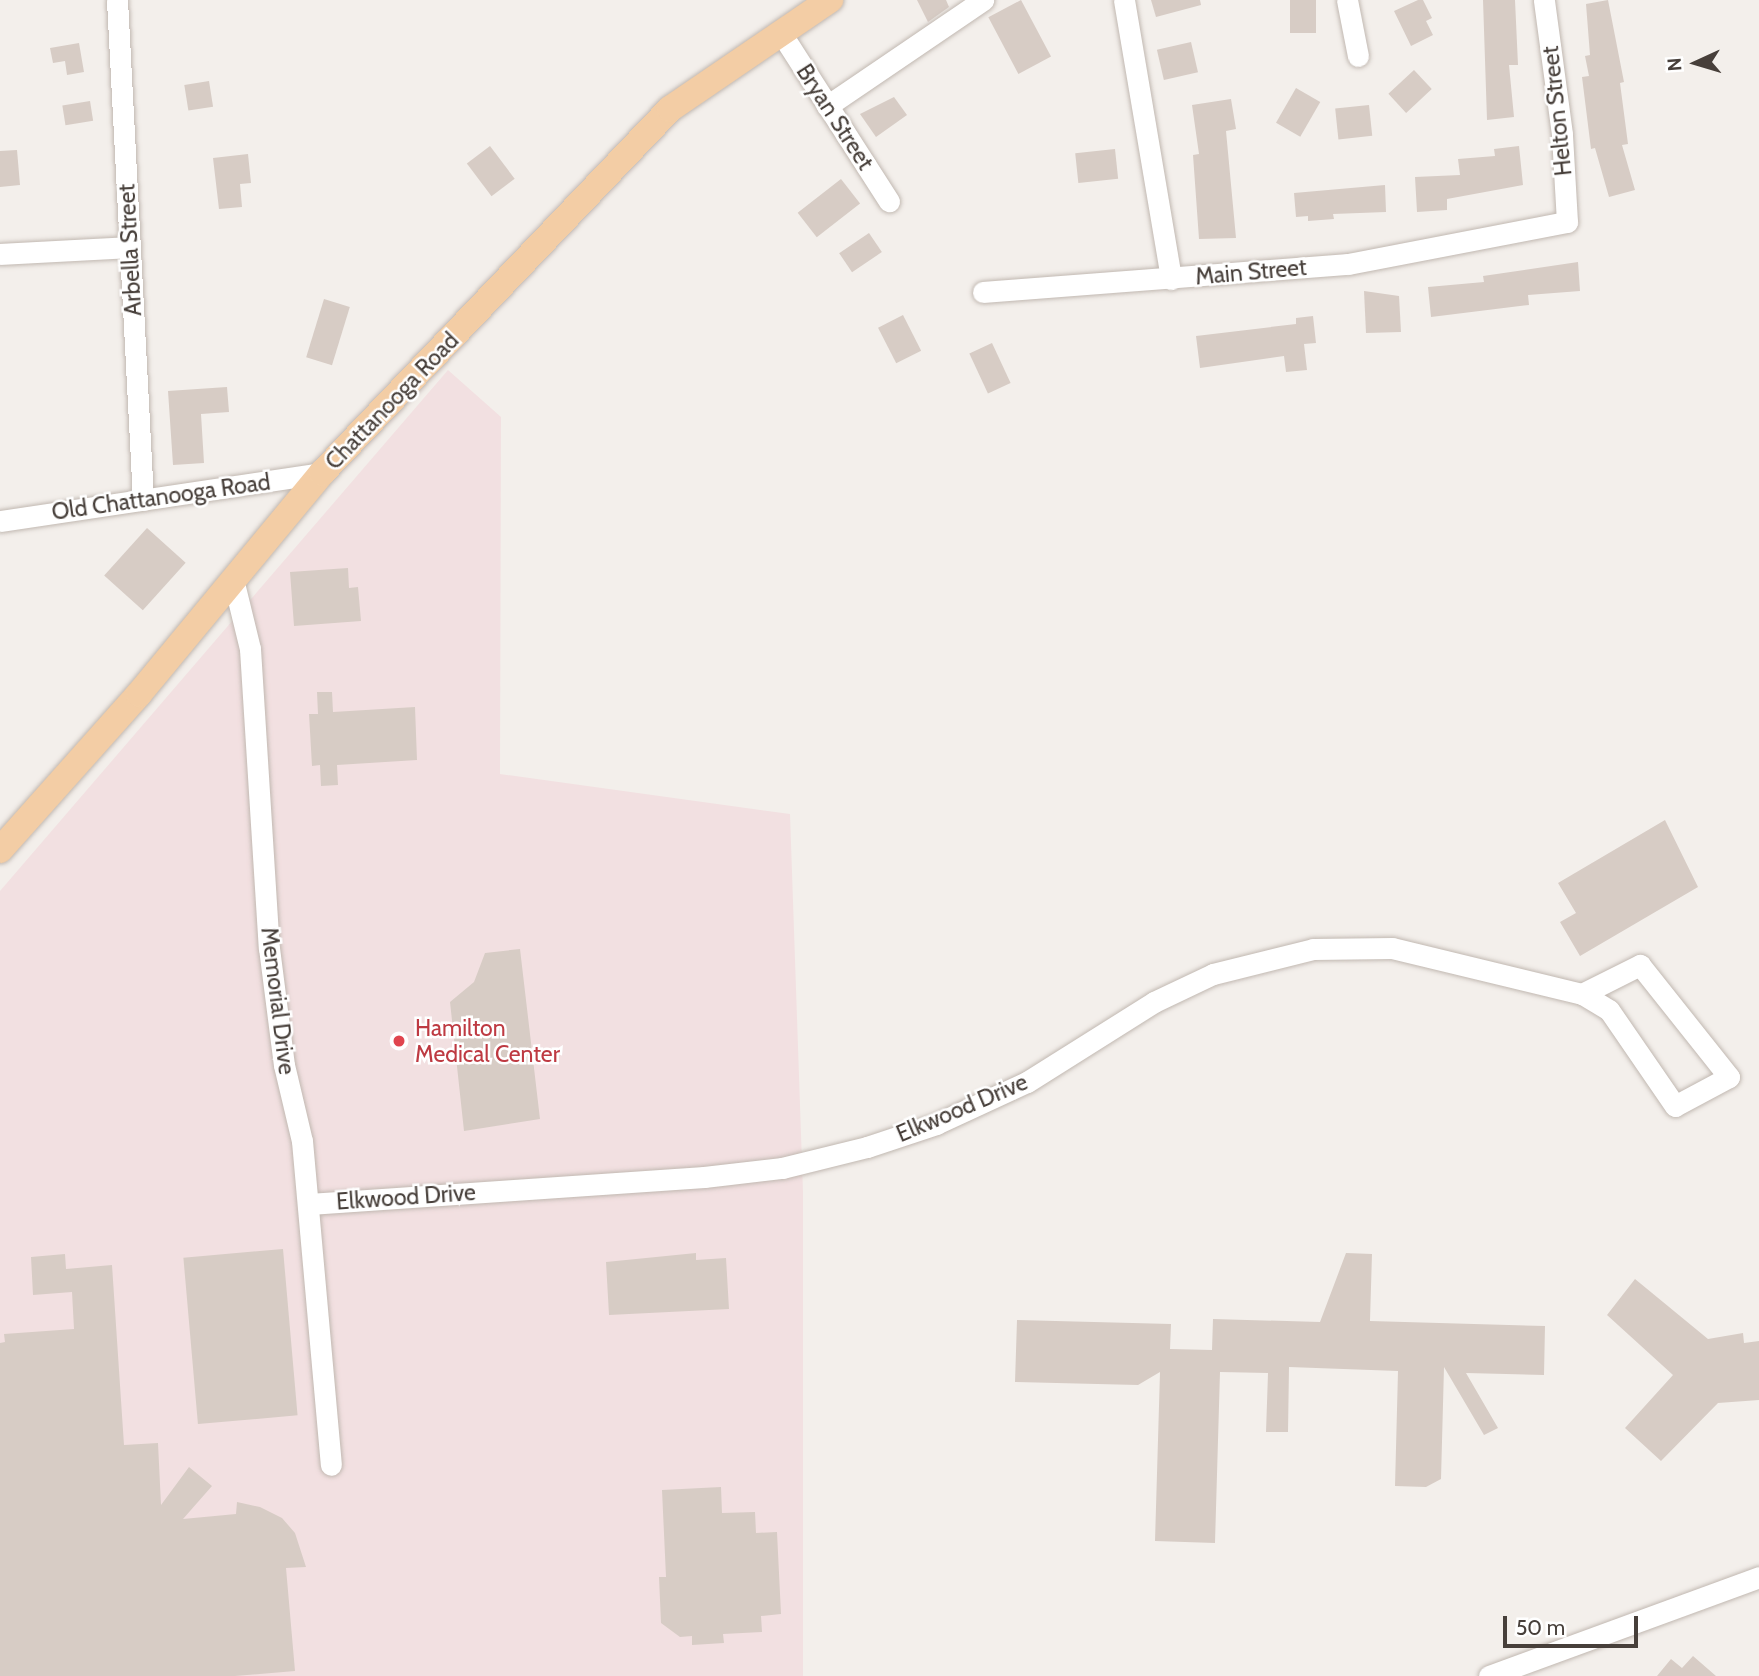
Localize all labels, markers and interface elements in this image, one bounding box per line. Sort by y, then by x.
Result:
north arrow [1661,28,1731,98]
street label: Helton Street [1536,45,1578,177]
text: N [1663,57,1686,72]
street label: Bryan Street [791,59,879,175]
street label: Arbella Street [113,183,147,317]
street label: Main Street [1194,253,1308,291]
street label: Chattanooga Road [320,327,464,475]
street label: Old Chattanooga Road [50,468,272,526]
street label: Memorial Drive [255,926,301,1076]
place label: Hamilton Medical Center [415,1014,560,1068]
marker: Hamilton Medical Center [389,1031,409,1051]
street label: Elkwood Drive [892,1068,1032,1148]
street label: Elkwood Drive [335,1178,477,1216]
scale bar [1507,1602,1642,1646]
text: 50 m [1516,1615,1565,1640]

